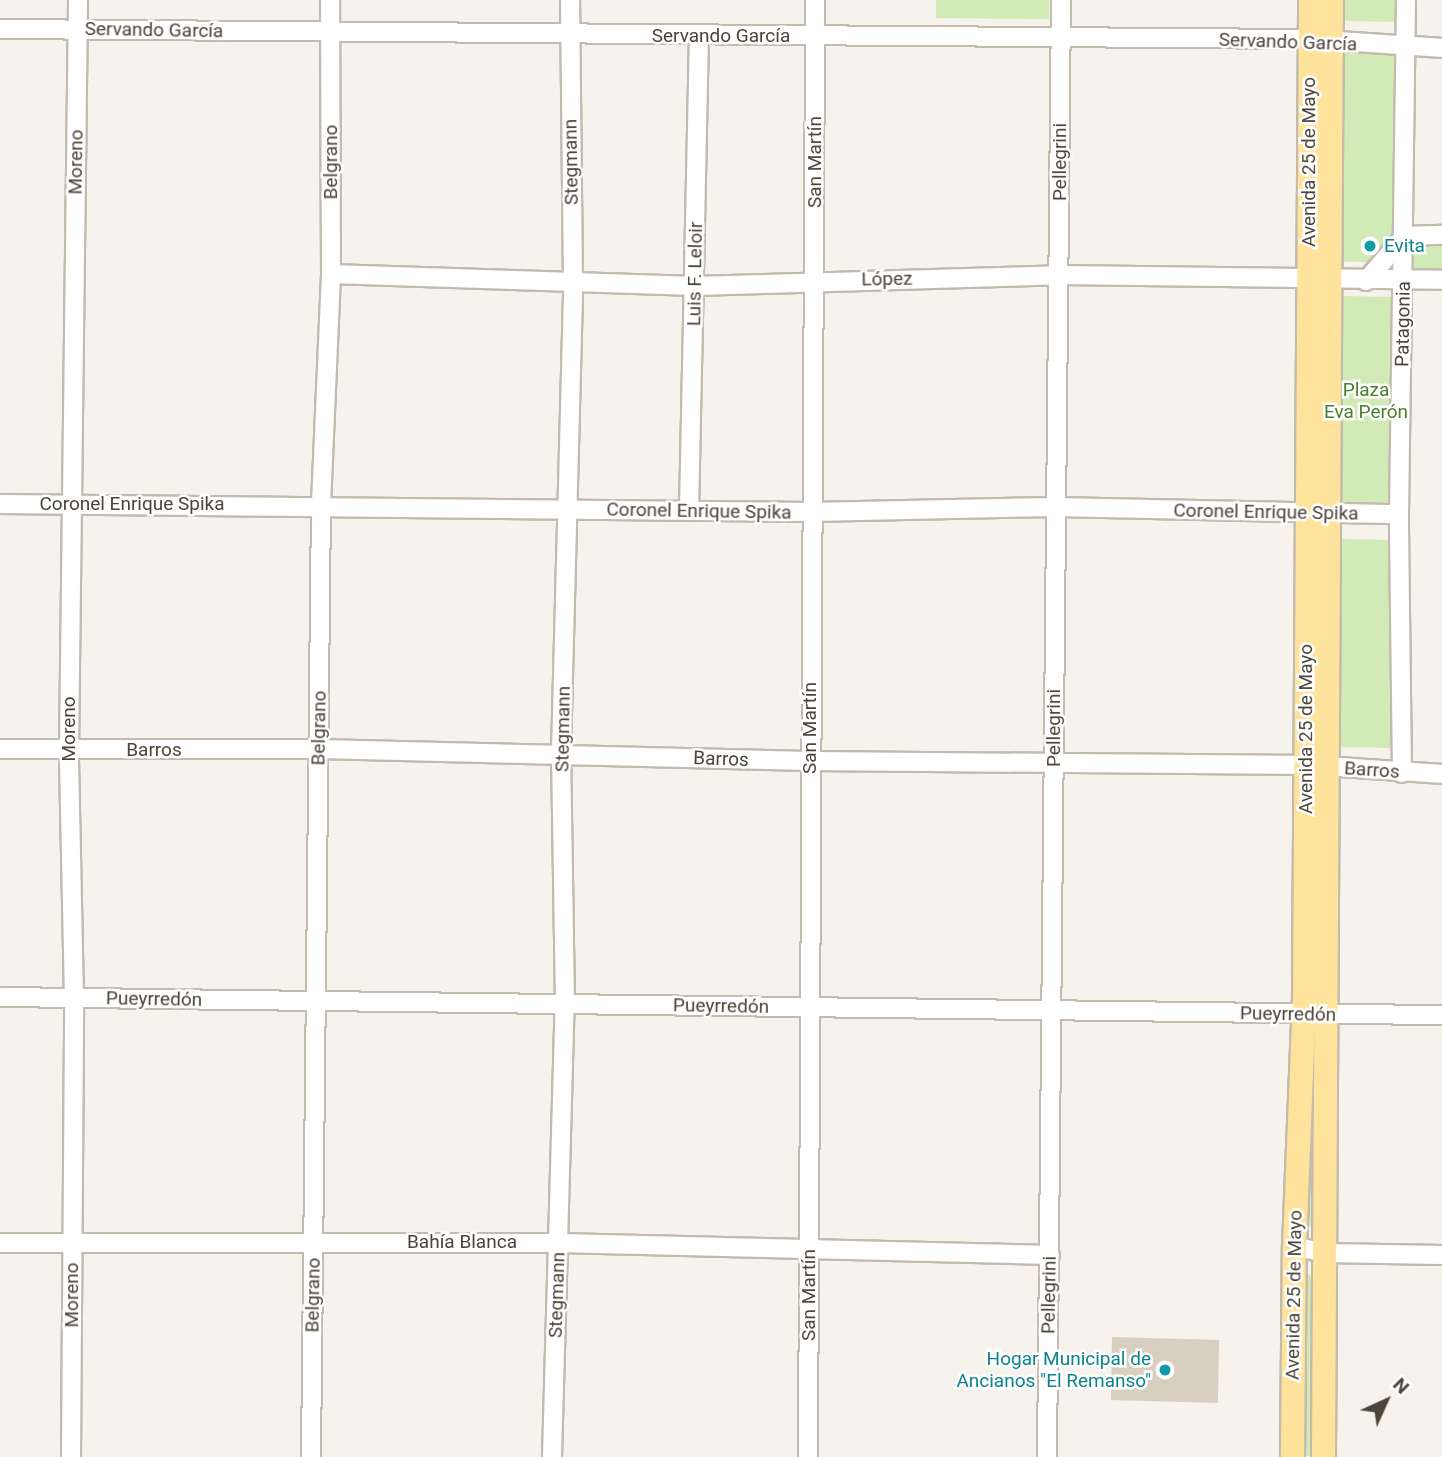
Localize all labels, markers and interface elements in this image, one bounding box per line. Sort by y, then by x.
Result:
street label: Servando García [84,17,224,43]
street label: Servando García [652,25,790,47]
street label: Servando García [1218,28,1358,56]
street label: Avenida 25 de Mayo [1298,77,1320,247]
street label: San Martín [804,116,826,208]
street label: Stegmann [559,119,583,205]
street label: Pellegrini [1049,123,1071,201]
street label: Belgrano [320,125,342,199]
street label: Moreno [64,129,88,195]
street label: Luis F. Leloir [683,222,707,326]
place label: Evita [1384,235,1425,257]
marker: Evita [1362,238,1378,254]
street label: López [861,267,913,291]
street label: Patagonia [1391,281,1415,367]
park label: Plaza Eva Perón [1324,379,1408,423]
street label: Coronel Enrique Spika [39,493,225,515]
street label: Coronel Enrique Spika [606,498,792,524]
street label: Coronel Enrique Spika [1173,499,1359,525]
street label: Avenida 25 de Mayo [1295,644,1317,814]
street label: San Martín [799,682,821,774]
street label: Stegmann [551,686,575,772]
street label: Pellegrini [1043,689,1065,767]
street label: Belgrano [307,690,331,766]
street label: Moreno [58,696,80,762]
street label: Barros [126,739,182,761]
street label: Barros [693,747,749,771]
street label: Barros [1344,757,1400,783]
street label: Pueyrredón [106,987,202,1011]
street label: Pueyrredón [673,994,769,1018]
street label: Pueyrredón [1240,1002,1336,1026]
street label: Avenida 25 de Mayo [1281,1210,1307,1380]
street label: Bahía Blanca [407,1231,517,1253]
street label: San Martín [798,1249,820,1341]
street label: Stegmann [544,1252,570,1338]
street label: Pellegrini [1037,1256,1061,1334]
street label: Belgrano [301,1257,325,1333]
street label: Moreno [61,1262,83,1328]
place label: Hogar Municipal de Ancianos "El Remanso" [956,1348,1151,1392]
marker: Hogar Municipal de Ancianos "El Remanso" [1157,1362,1173,1378]
north arrow [1351,1366,1421,1436]
text: N [1388,1373,1414,1399]

